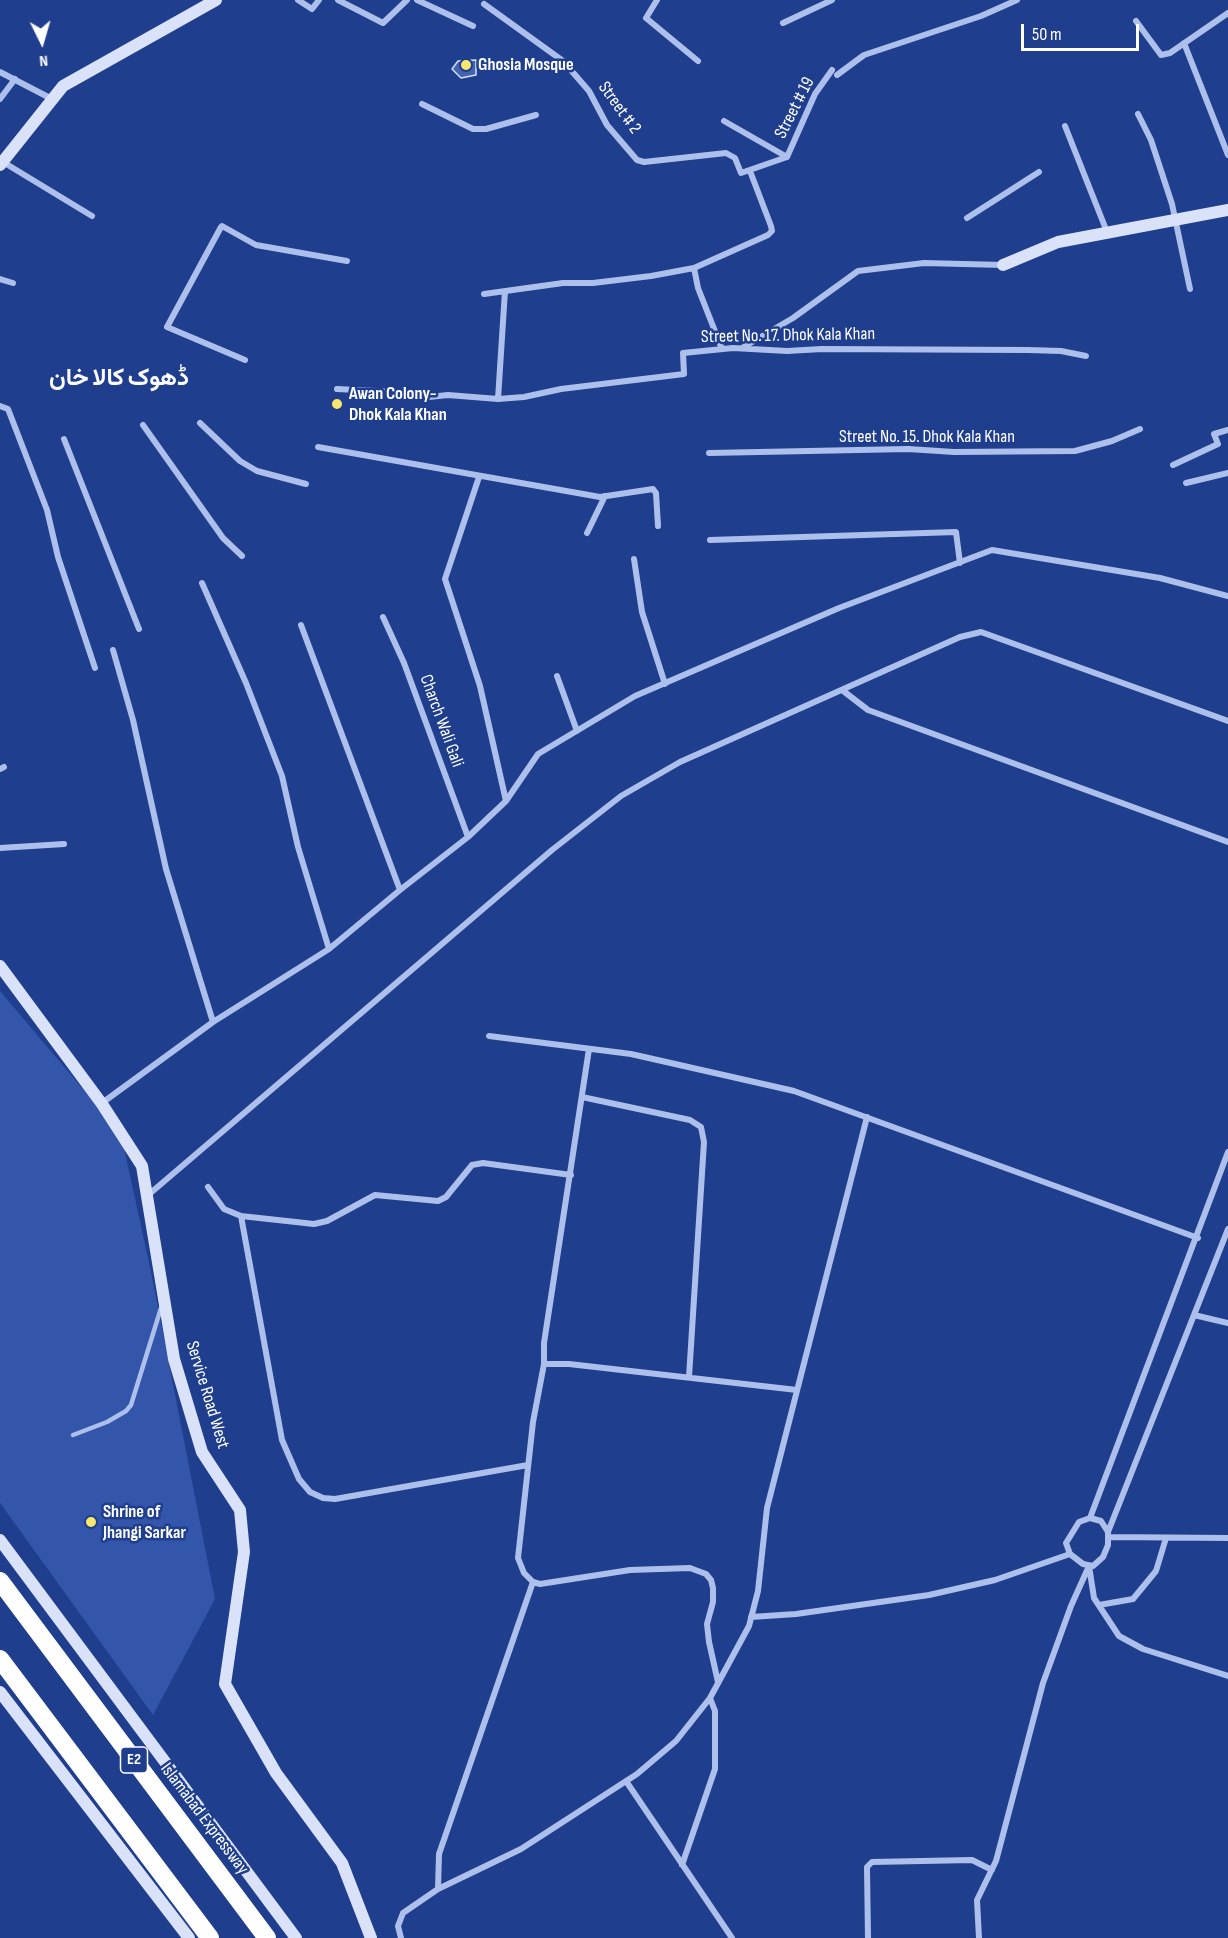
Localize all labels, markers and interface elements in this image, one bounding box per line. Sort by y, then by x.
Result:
north arrow [12,12,72,72]
scale bar [1024,12,1142,50]
text: 50 m [1032,24,1062,45]
text: N [39,51,49,70]
place label: Ghosia Mosque [478,54,574,76]
marker: Ghosia Mosque [459,58,473,72]
street label: Street # 19 [770,74,820,142]
street label: Street # 2 [593,78,645,138]
street label: Street No. 17. Dhok Kala Khan [701,324,875,348]
district label: ڈھوک کالا خان [49,365,189,393]
place label: Awan Colony- Dhok Kala Khan [349,383,447,426]
marker: Awan Colony- Dhok Kala Khan [330,397,344,411]
street label: Street No. 15. Dhok Kala Khan [839,426,1015,448]
street label: Charch Wali Gali [414,672,468,770]
street label: Service Road West [180,1339,234,1451]
place label: Shrine of Jhangi Sarkar [103,1501,186,1544]
marker: Shrine of Jhangi Sarkar [84,1515,98,1529]
road number: E2 [120,1747,148,1773]
street label: Islamabad Expressway [155,1759,253,1879]

